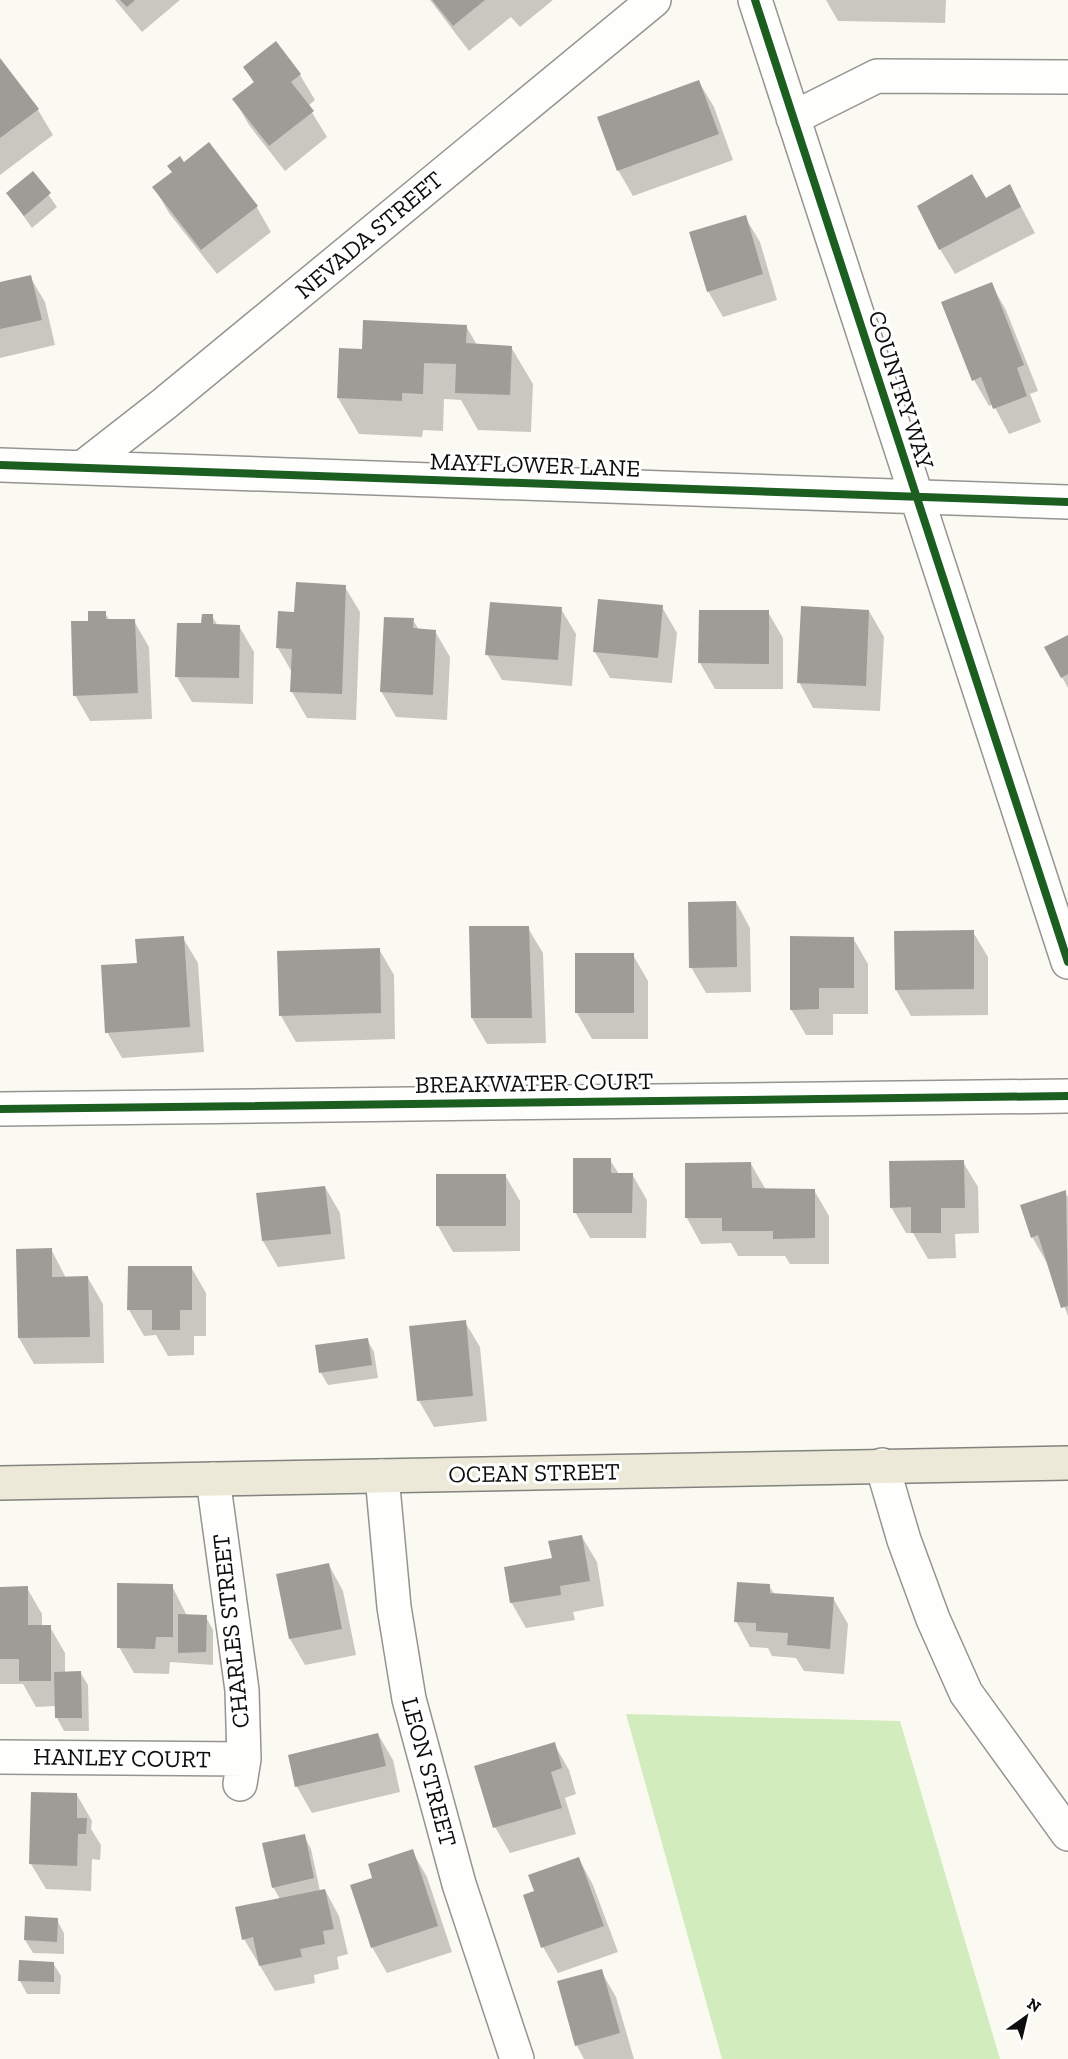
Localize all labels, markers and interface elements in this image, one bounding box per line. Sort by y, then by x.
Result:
street label: NEVADA STREET [289,165,448,305]
street label: COUNTRY WAY [862,307,941,473]
street label: MAYFLOWER LANE [429,446,641,483]
street label: BREAKWATER COURT [415,1066,654,1099]
street label: OCEAN STREET [448,1457,620,1488]
street label: CHARLES STREET [206,1532,255,1730]
street label: LEON STREET [396,1694,463,1850]
street label: HANLEY COURT [33,1741,211,1774]
north arrow [996,1987,1056,2047]
text: N [1024,1994,1044,2016]

